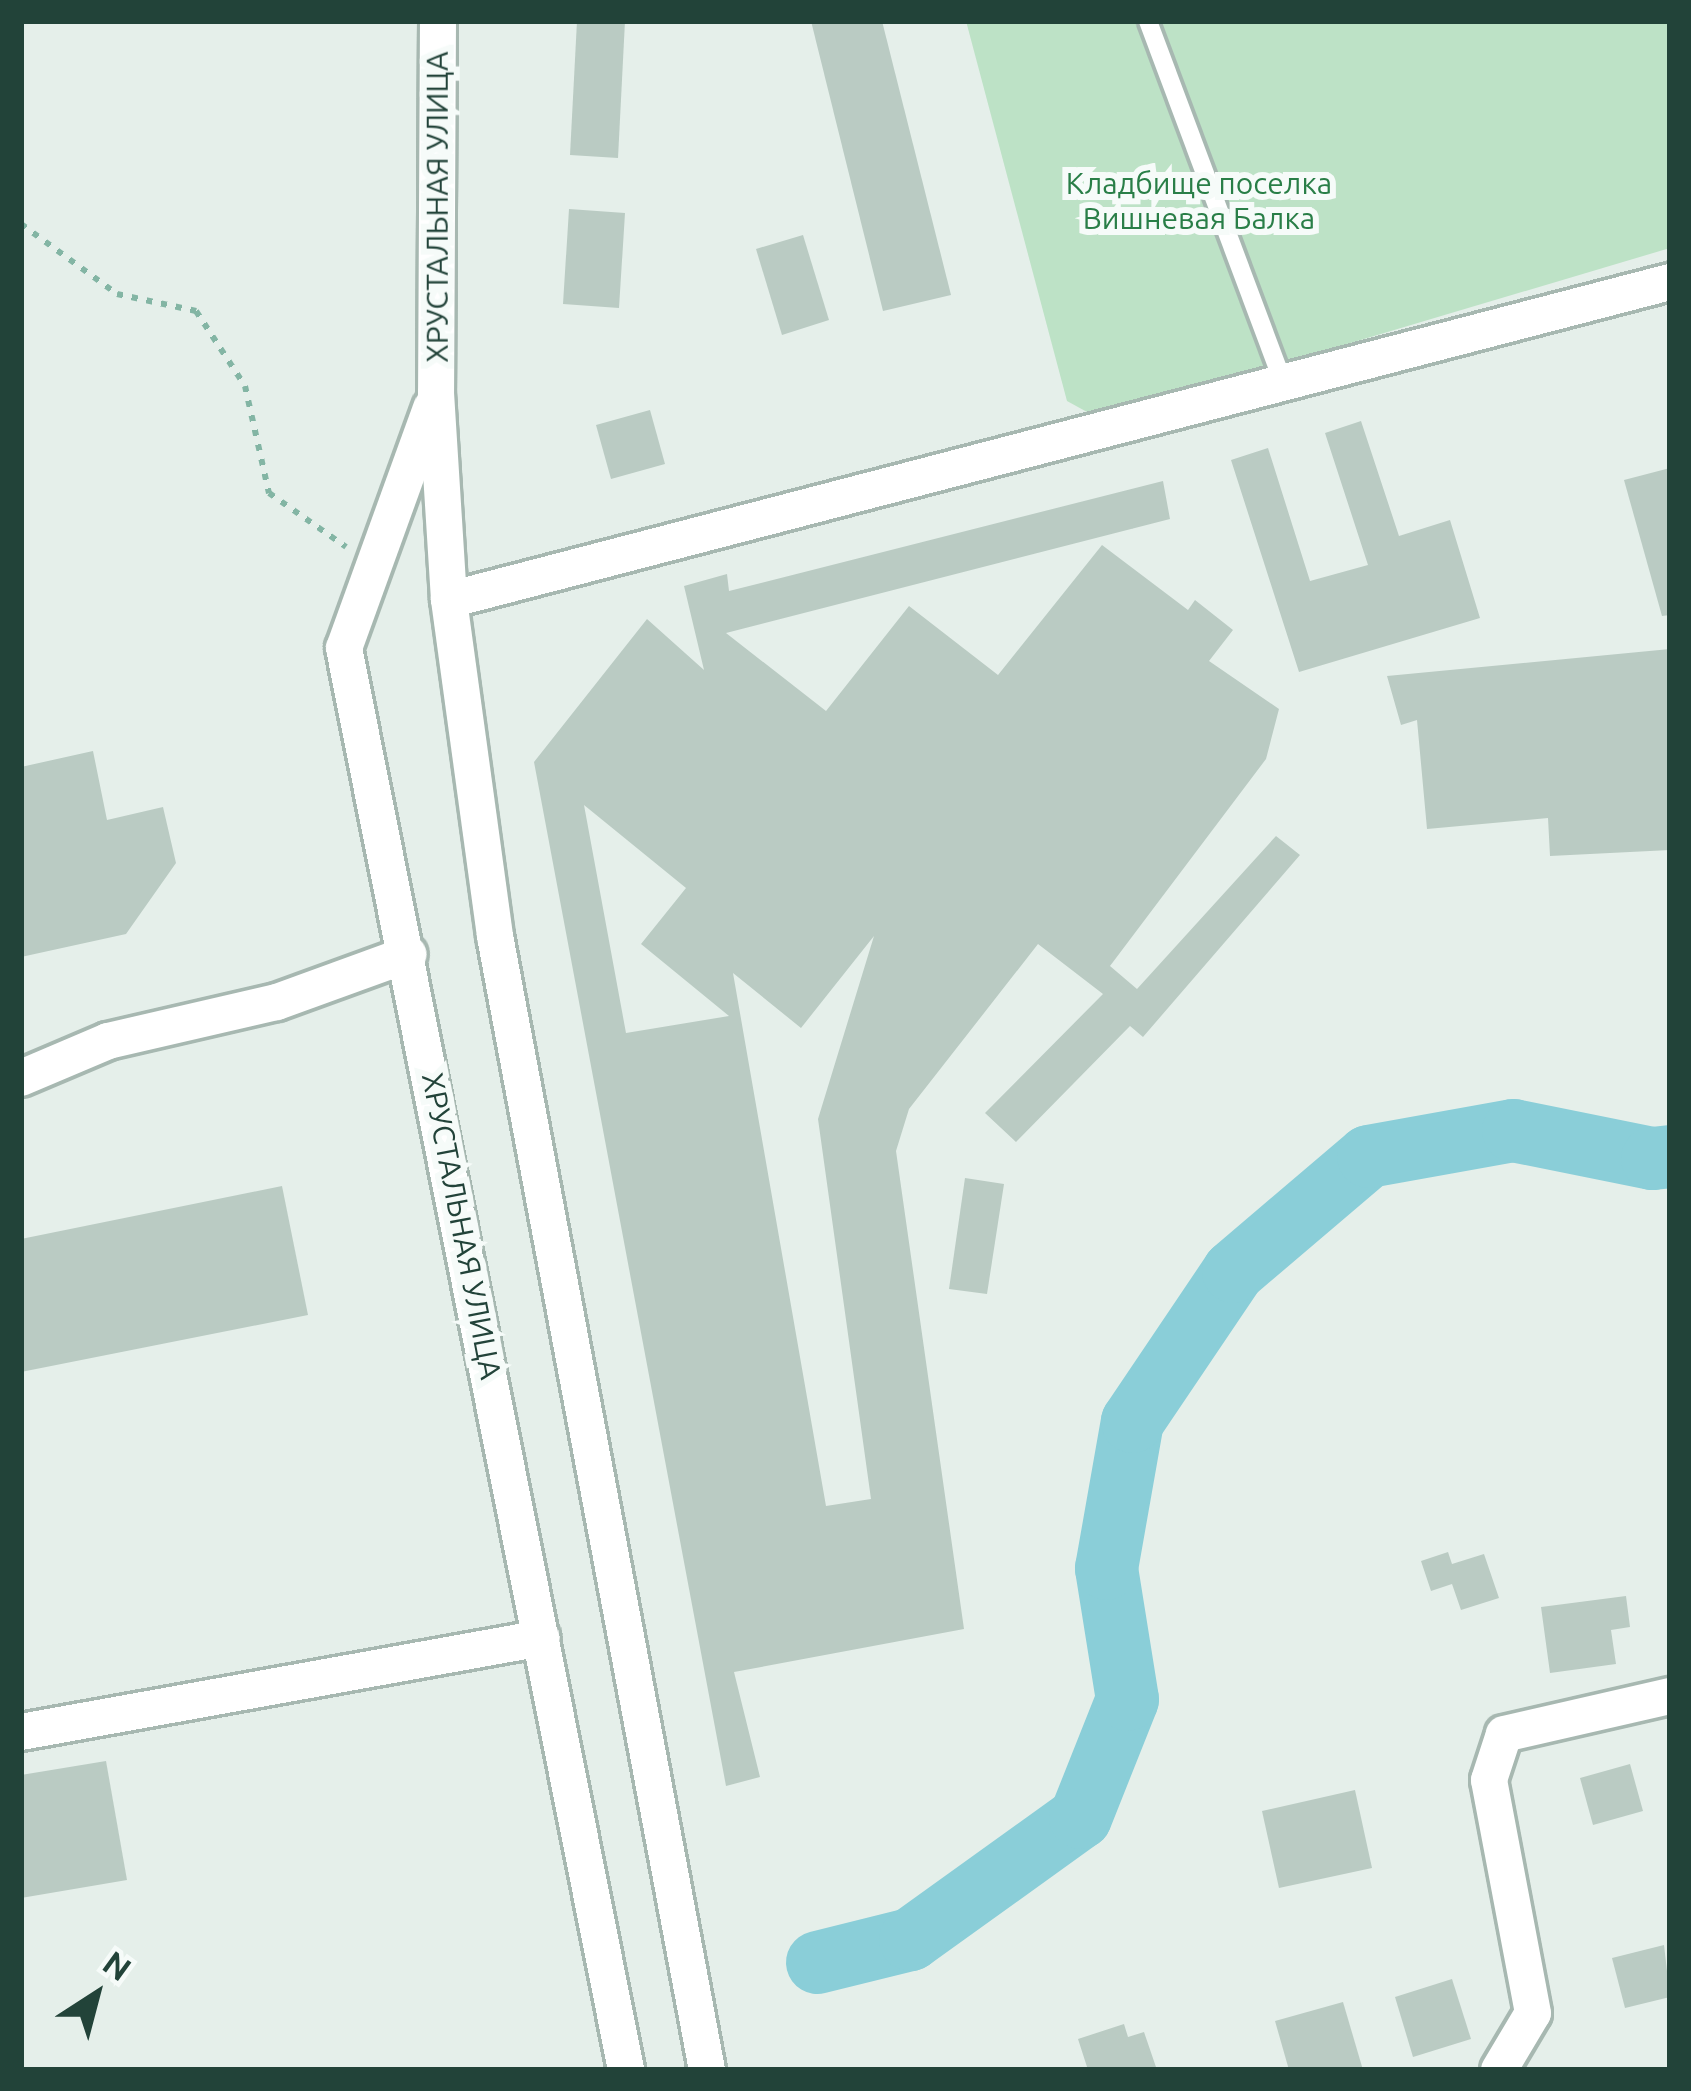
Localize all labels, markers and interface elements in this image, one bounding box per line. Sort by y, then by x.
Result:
street label: ХРУСТАЛЬНАЯ УЛИЦА [419,51,455,363]
park label: Кладбище поселка Вишневая Балка [1066,165,1332,236]
street label: ХРУСТАЛЬНАЯ УЛИЦА [415,1070,509,1382]
north arrow [36,1935,156,2055]
text: N [97,1943,138,1988]

